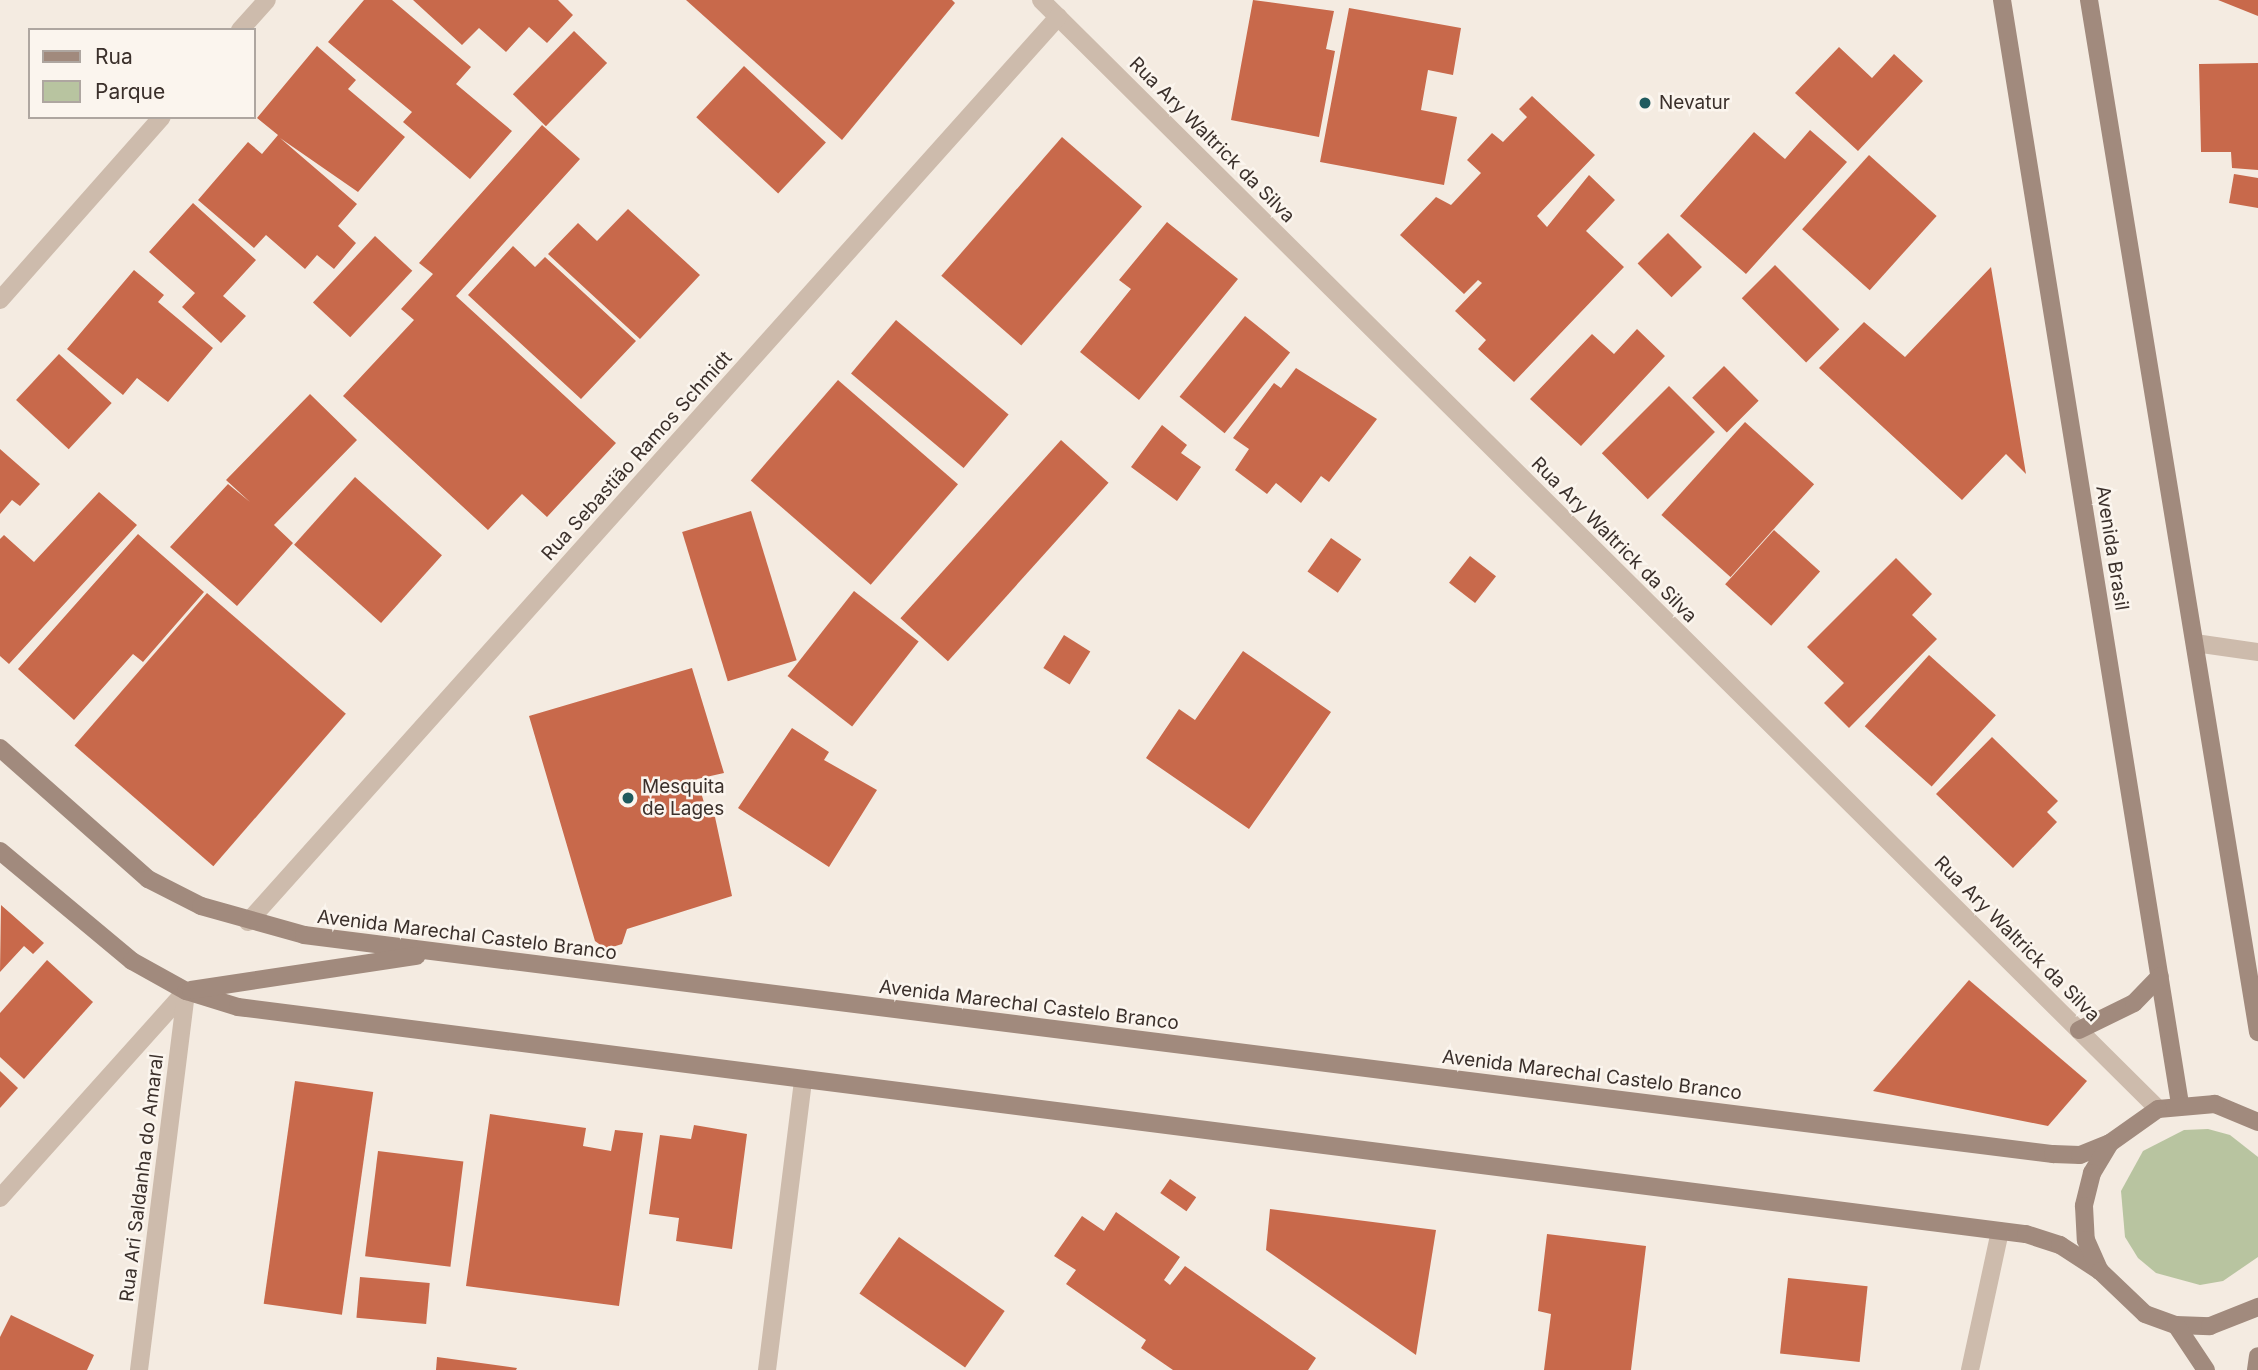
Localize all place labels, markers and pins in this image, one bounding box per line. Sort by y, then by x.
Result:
place label: Nevatur [1659,92,1730,114]
marker: Nevatur [1637,95,1653,111]
place label: Mesquita de Lages [642,776,725,820]
marker: Mesquita de Lages [620,790,636,806]

